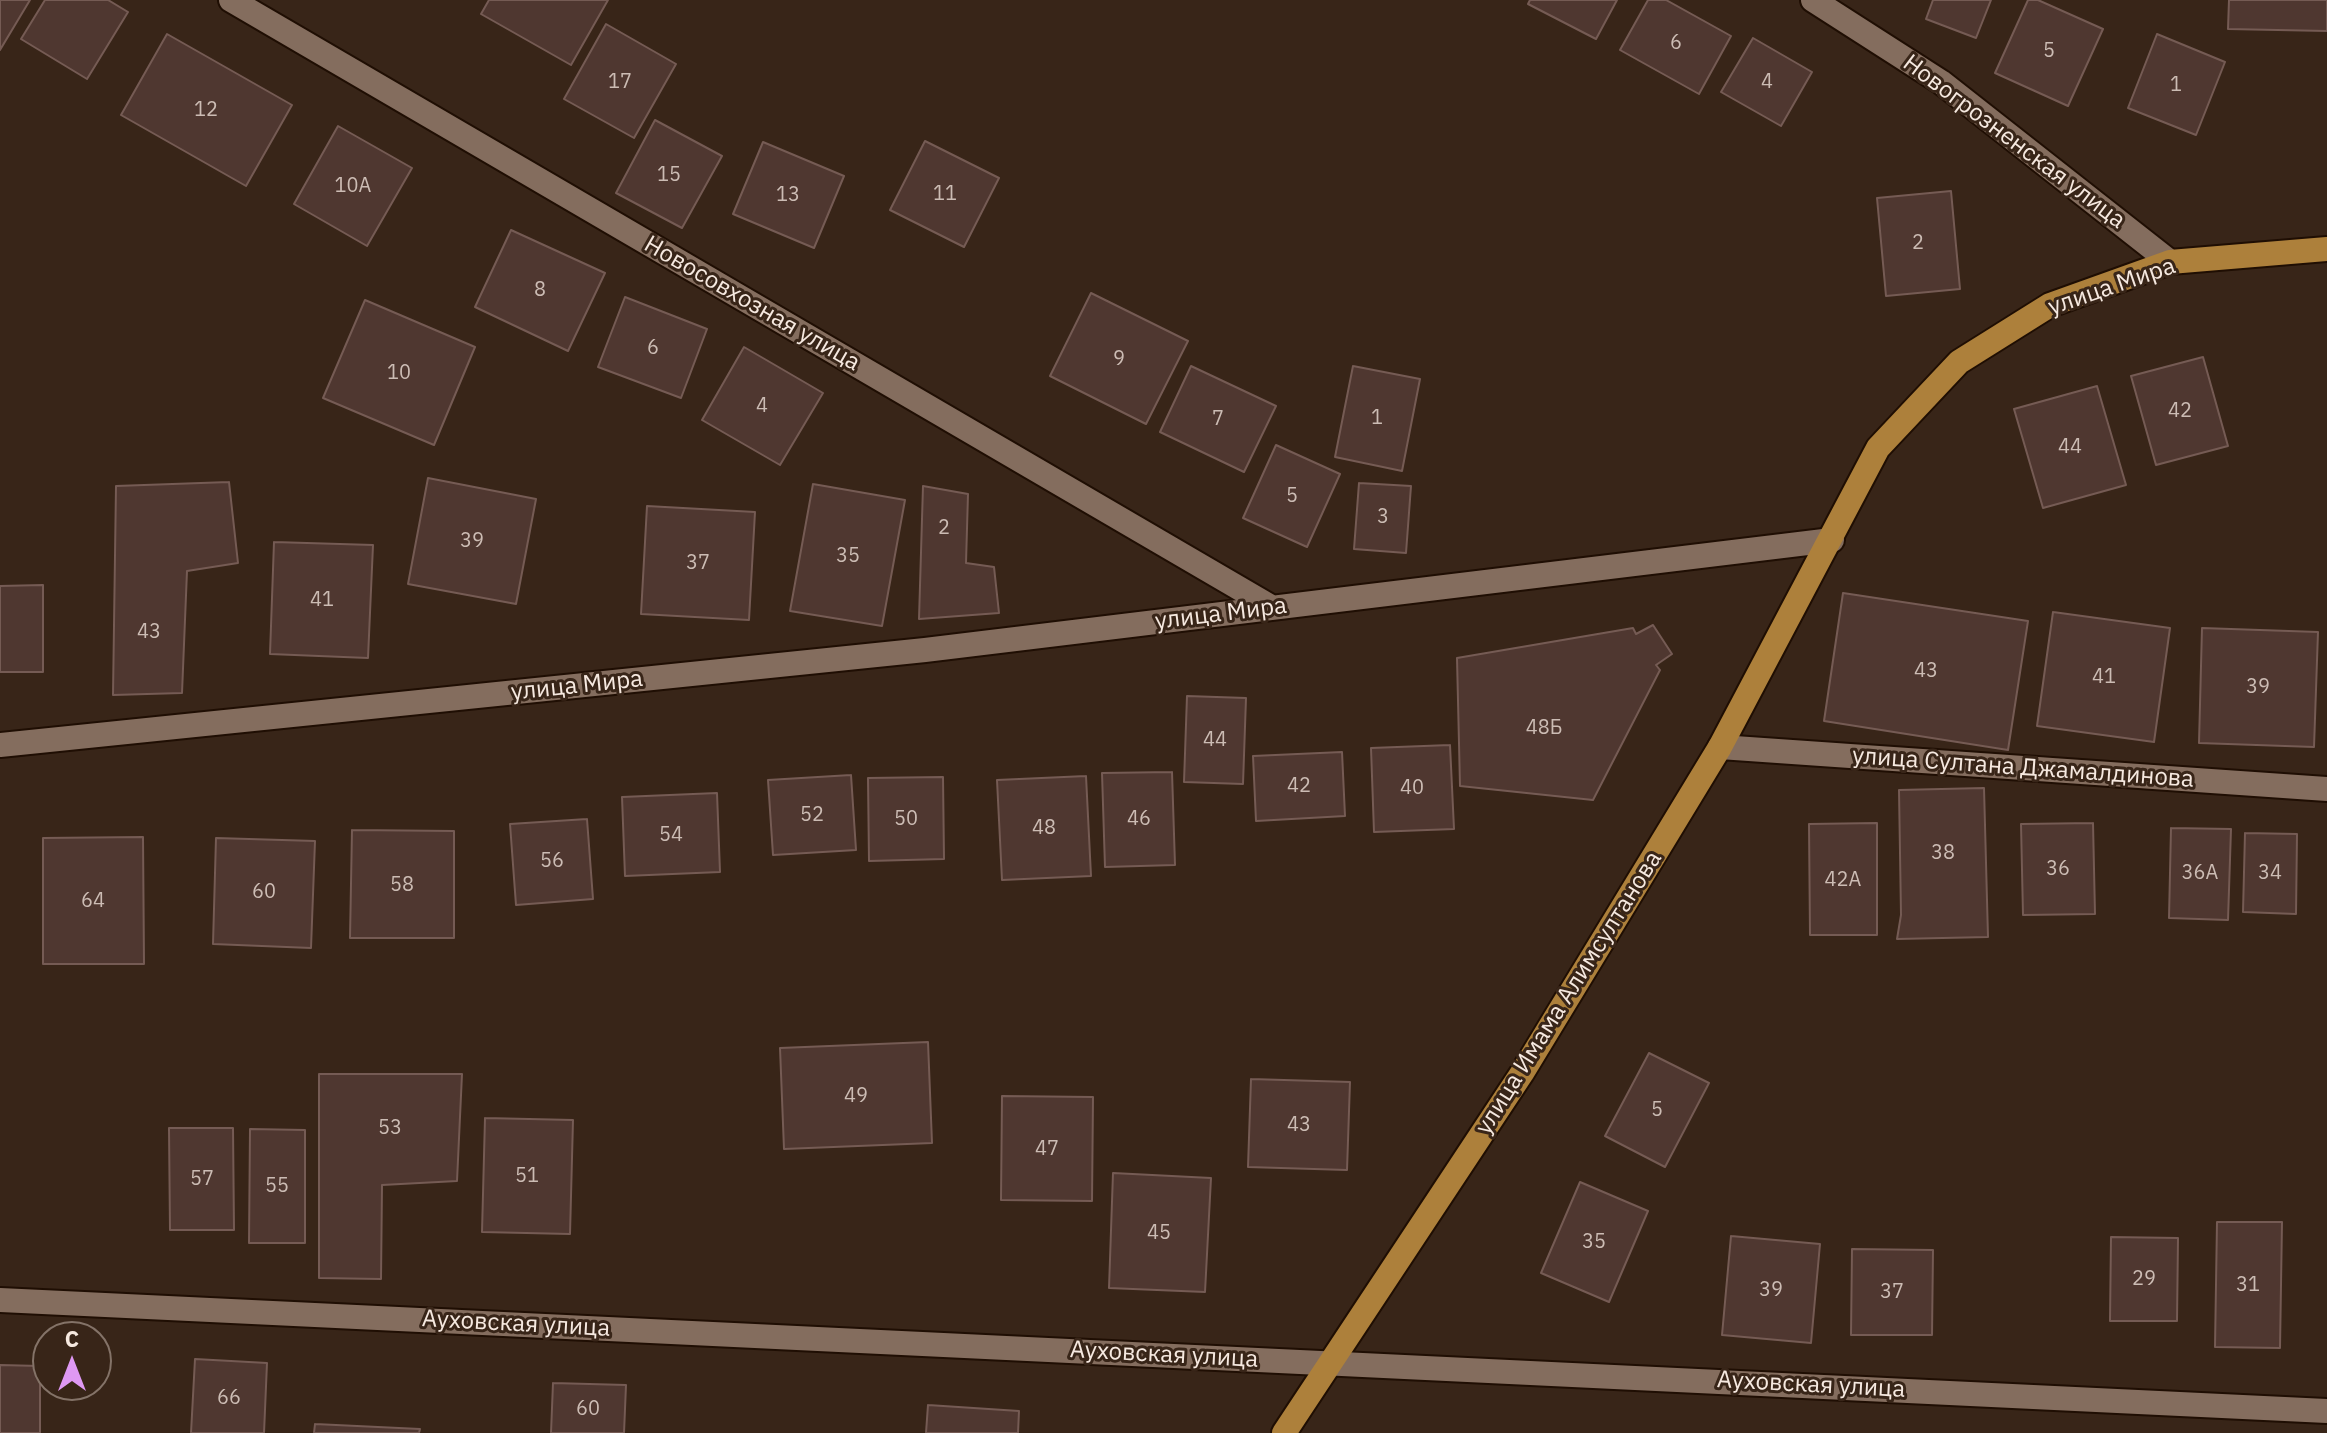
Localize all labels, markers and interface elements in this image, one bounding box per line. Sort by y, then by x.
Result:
house number: 6 [1670,31,1682,55]
house number: 5 [2043,39,2055,63]
street label: Новогрозненская улица [1897,49,2131,235]
house number: 17 [608,70,632,94]
house number: 4 [1761,70,1773,94]
house number: 1 [2170,73,2182,97]
house number: 12 [194,98,218,122]
house number: 15 [657,163,681,187]
house number: 10А [335,174,371,198]
house number: 11 [933,182,957,206]
house number: 13 [776,183,800,207]
street label: Новосовхозная улица [639,230,865,378]
house number: 2 [1912,231,1924,255]
street label: улица Мира [2045,252,2179,322]
house number: 8 [534,278,546,302]
house number: 6 [647,336,659,360]
house number: 9 [1113,347,1125,371]
house number: 10 [387,361,411,385]
house number: 4 [756,394,768,418]
house number: 42 [2168,399,2192,423]
house number: 1 [1371,406,1383,430]
house number: 7 [1212,407,1224,431]
house number: 44 [2058,435,2082,459]
house number: 5 [1286,484,1298,508]
house number: 3 [1377,505,1389,529]
house number: 2 [938,516,950,540]
house number: 39 [460,529,484,553]
house number: 35 [836,544,860,568]
house number: 37 [686,551,710,575]
house number: 41 [310,588,334,612]
street label: улица Мира [1153,592,1289,636]
house number: 43 [137,620,161,644]
house number: 43 [1914,659,1938,683]
street label: улица Мира [510,665,644,707]
house number: 41 [2092,665,2116,689]
house number: 39 [2246,675,2270,699]
house number: 48Б [1526,716,1562,740]
house number: 44 [1203,728,1227,752]
street label: улица Султана Джамалдинова [1851,742,2195,794]
house number: 42 [1287,774,1311,798]
house number: 40 [1400,776,1424,800]
house number: 52 [800,803,824,827]
house number: 50 [894,807,918,831]
house number: 46 [1127,807,1151,831]
house number: 48 [1032,816,1056,840]
house number: 54 [659,823,683,847]
house number: 38 [1931,841,1955,865]
street label: улица Имама Алимсултанова [1470,846,1668,1140]
house number: 56 [540,849,564,873]
house number: 36 [2046,857,2070,881]
house number: 36А [2182,861,2218,885]
house number: 34 [2258,861,2282,885]
house number: 42А [1825,868,1861,892]
house number: 58 [390,873,414,897]
house number: 60 [252,880,276,904]
house number: 64 [81,889,105,913]
house number: 49 [844,1084,868,1108]
house number: 5 [1651,1098,1663,1122]
house number: 43 [1287,1113,1311,1137]
house number: 53 [378,1116,402,1140]
house number: 47 [1035,1137,1059,1161]
house number: 51 [515,1164,539,1188]
house number: 57 [190,1167,214,1191]
house number: 55 [265,1174,289,1198]
house number: 45 [1147,1221,1171,1245]
house number: 35 [1582,1230,1606,1254]
house number: 29 [2132,1267,2156,1291]
house number: 31 [2236,1273,2260,1297]
house number: 39 [1759,1278,1783,1302]
house number: 37 [1880,1280,1904,1304]
street label: Ауховская улица [421,1305,611,1343]
north arrow [32,1321,112,1401]
text: С [65,1324,79,1353]
street label: Ауховская улица [1069,1336,1259,1374]
street label: Ауховская улица [1716,1366,1906,1404]
house number: 66 [217,1386,241,1410]
house number: 60 [576,1397,600,1421]

